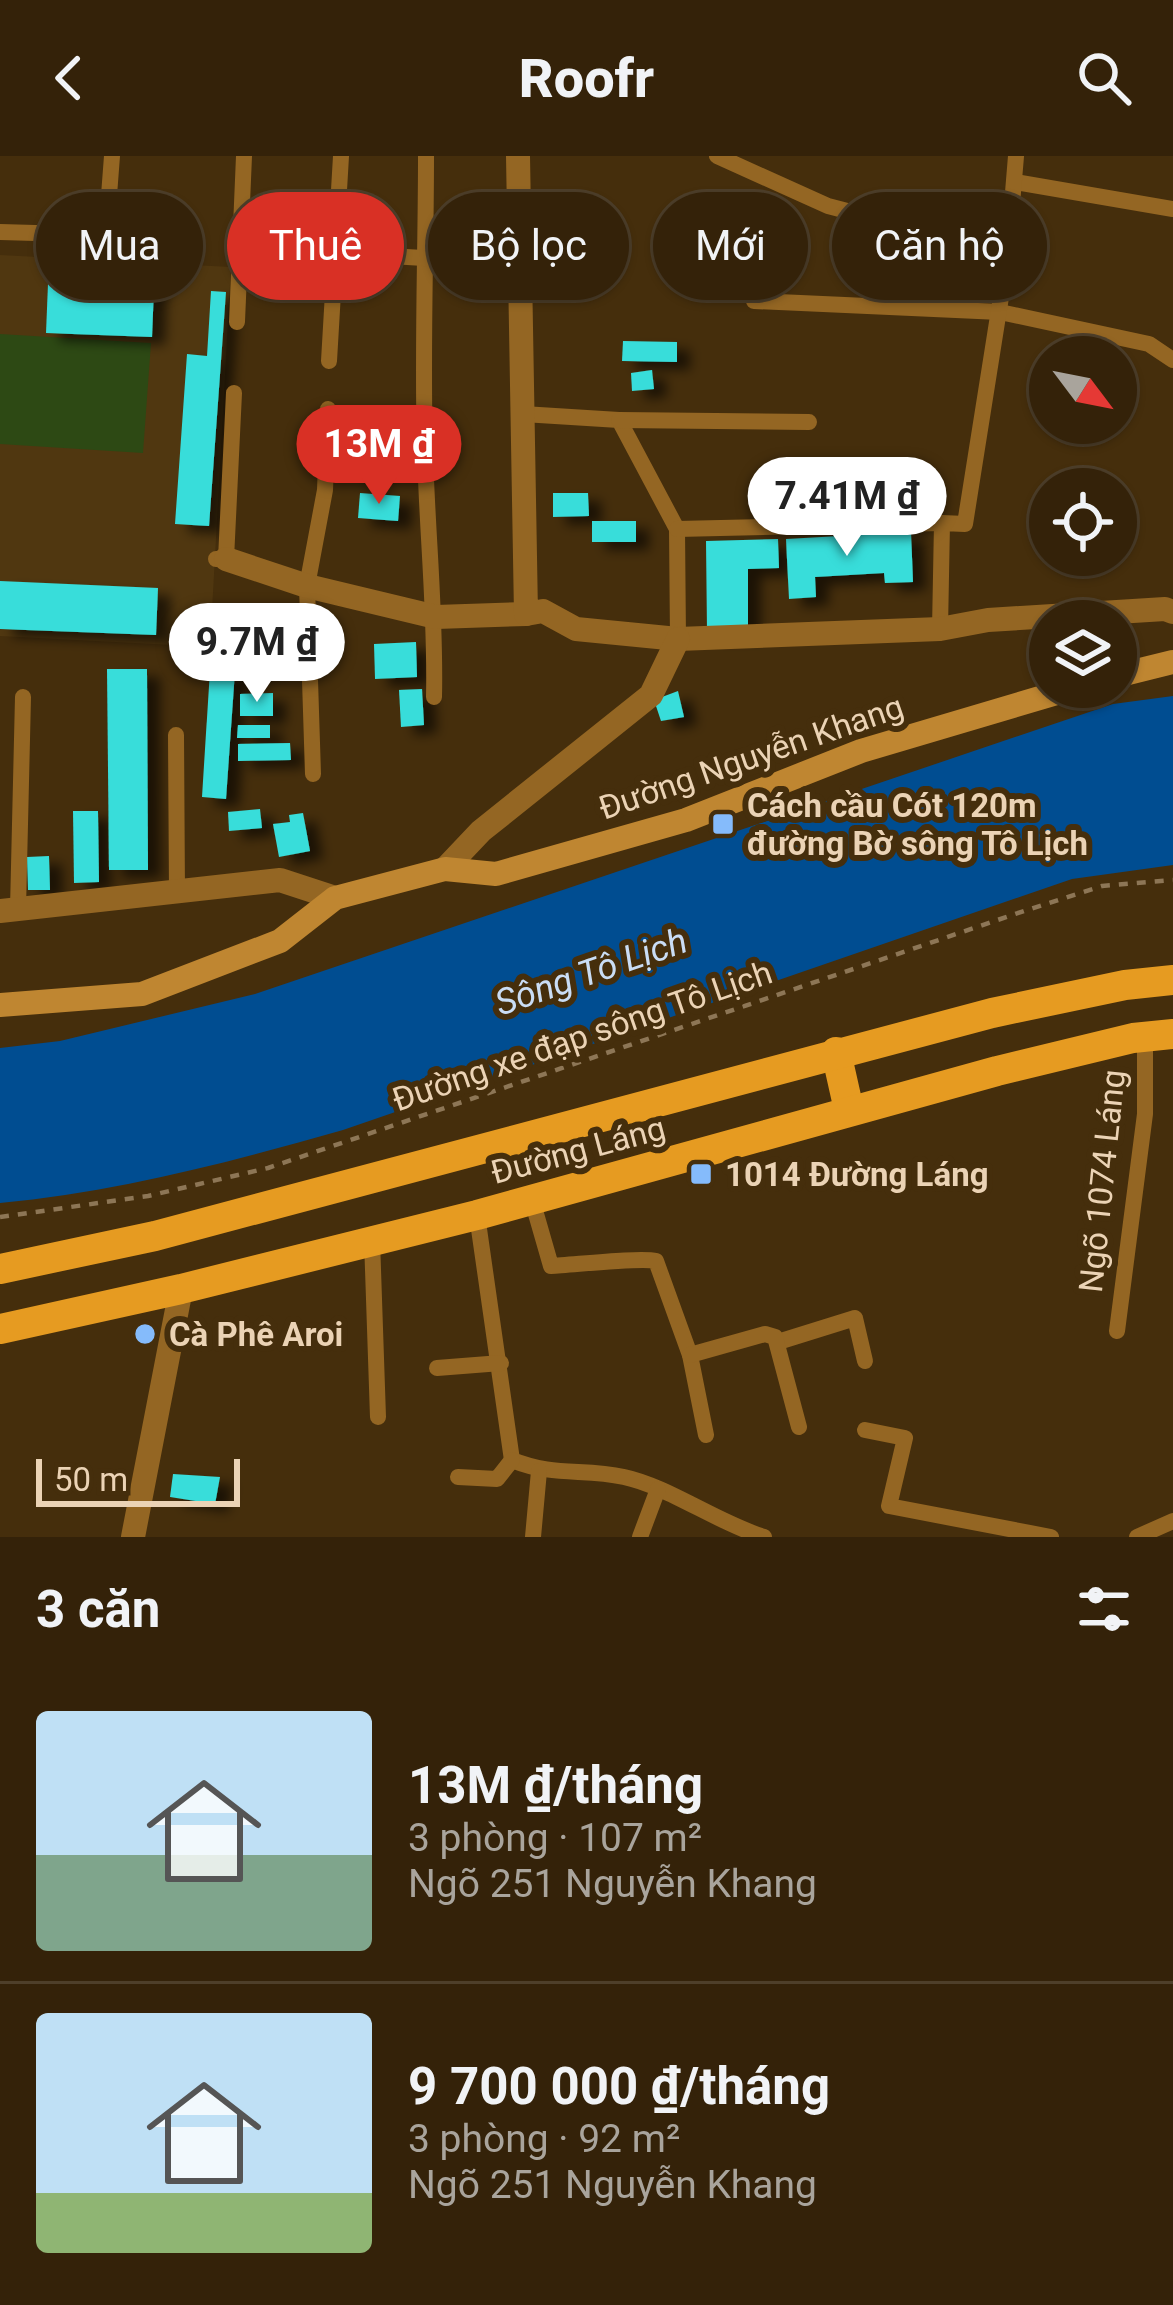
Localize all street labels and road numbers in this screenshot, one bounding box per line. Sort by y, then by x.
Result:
street label: Đường Nguyễn Khang [594,687,908,827]
street label: Đường xe đạp sông Tô Lịch [387,953,777,1119]
street label: Ngõ 1074 Láng [1071,1068,1133,1294]
street label: Đường Láng [487,1108,669,1192]

